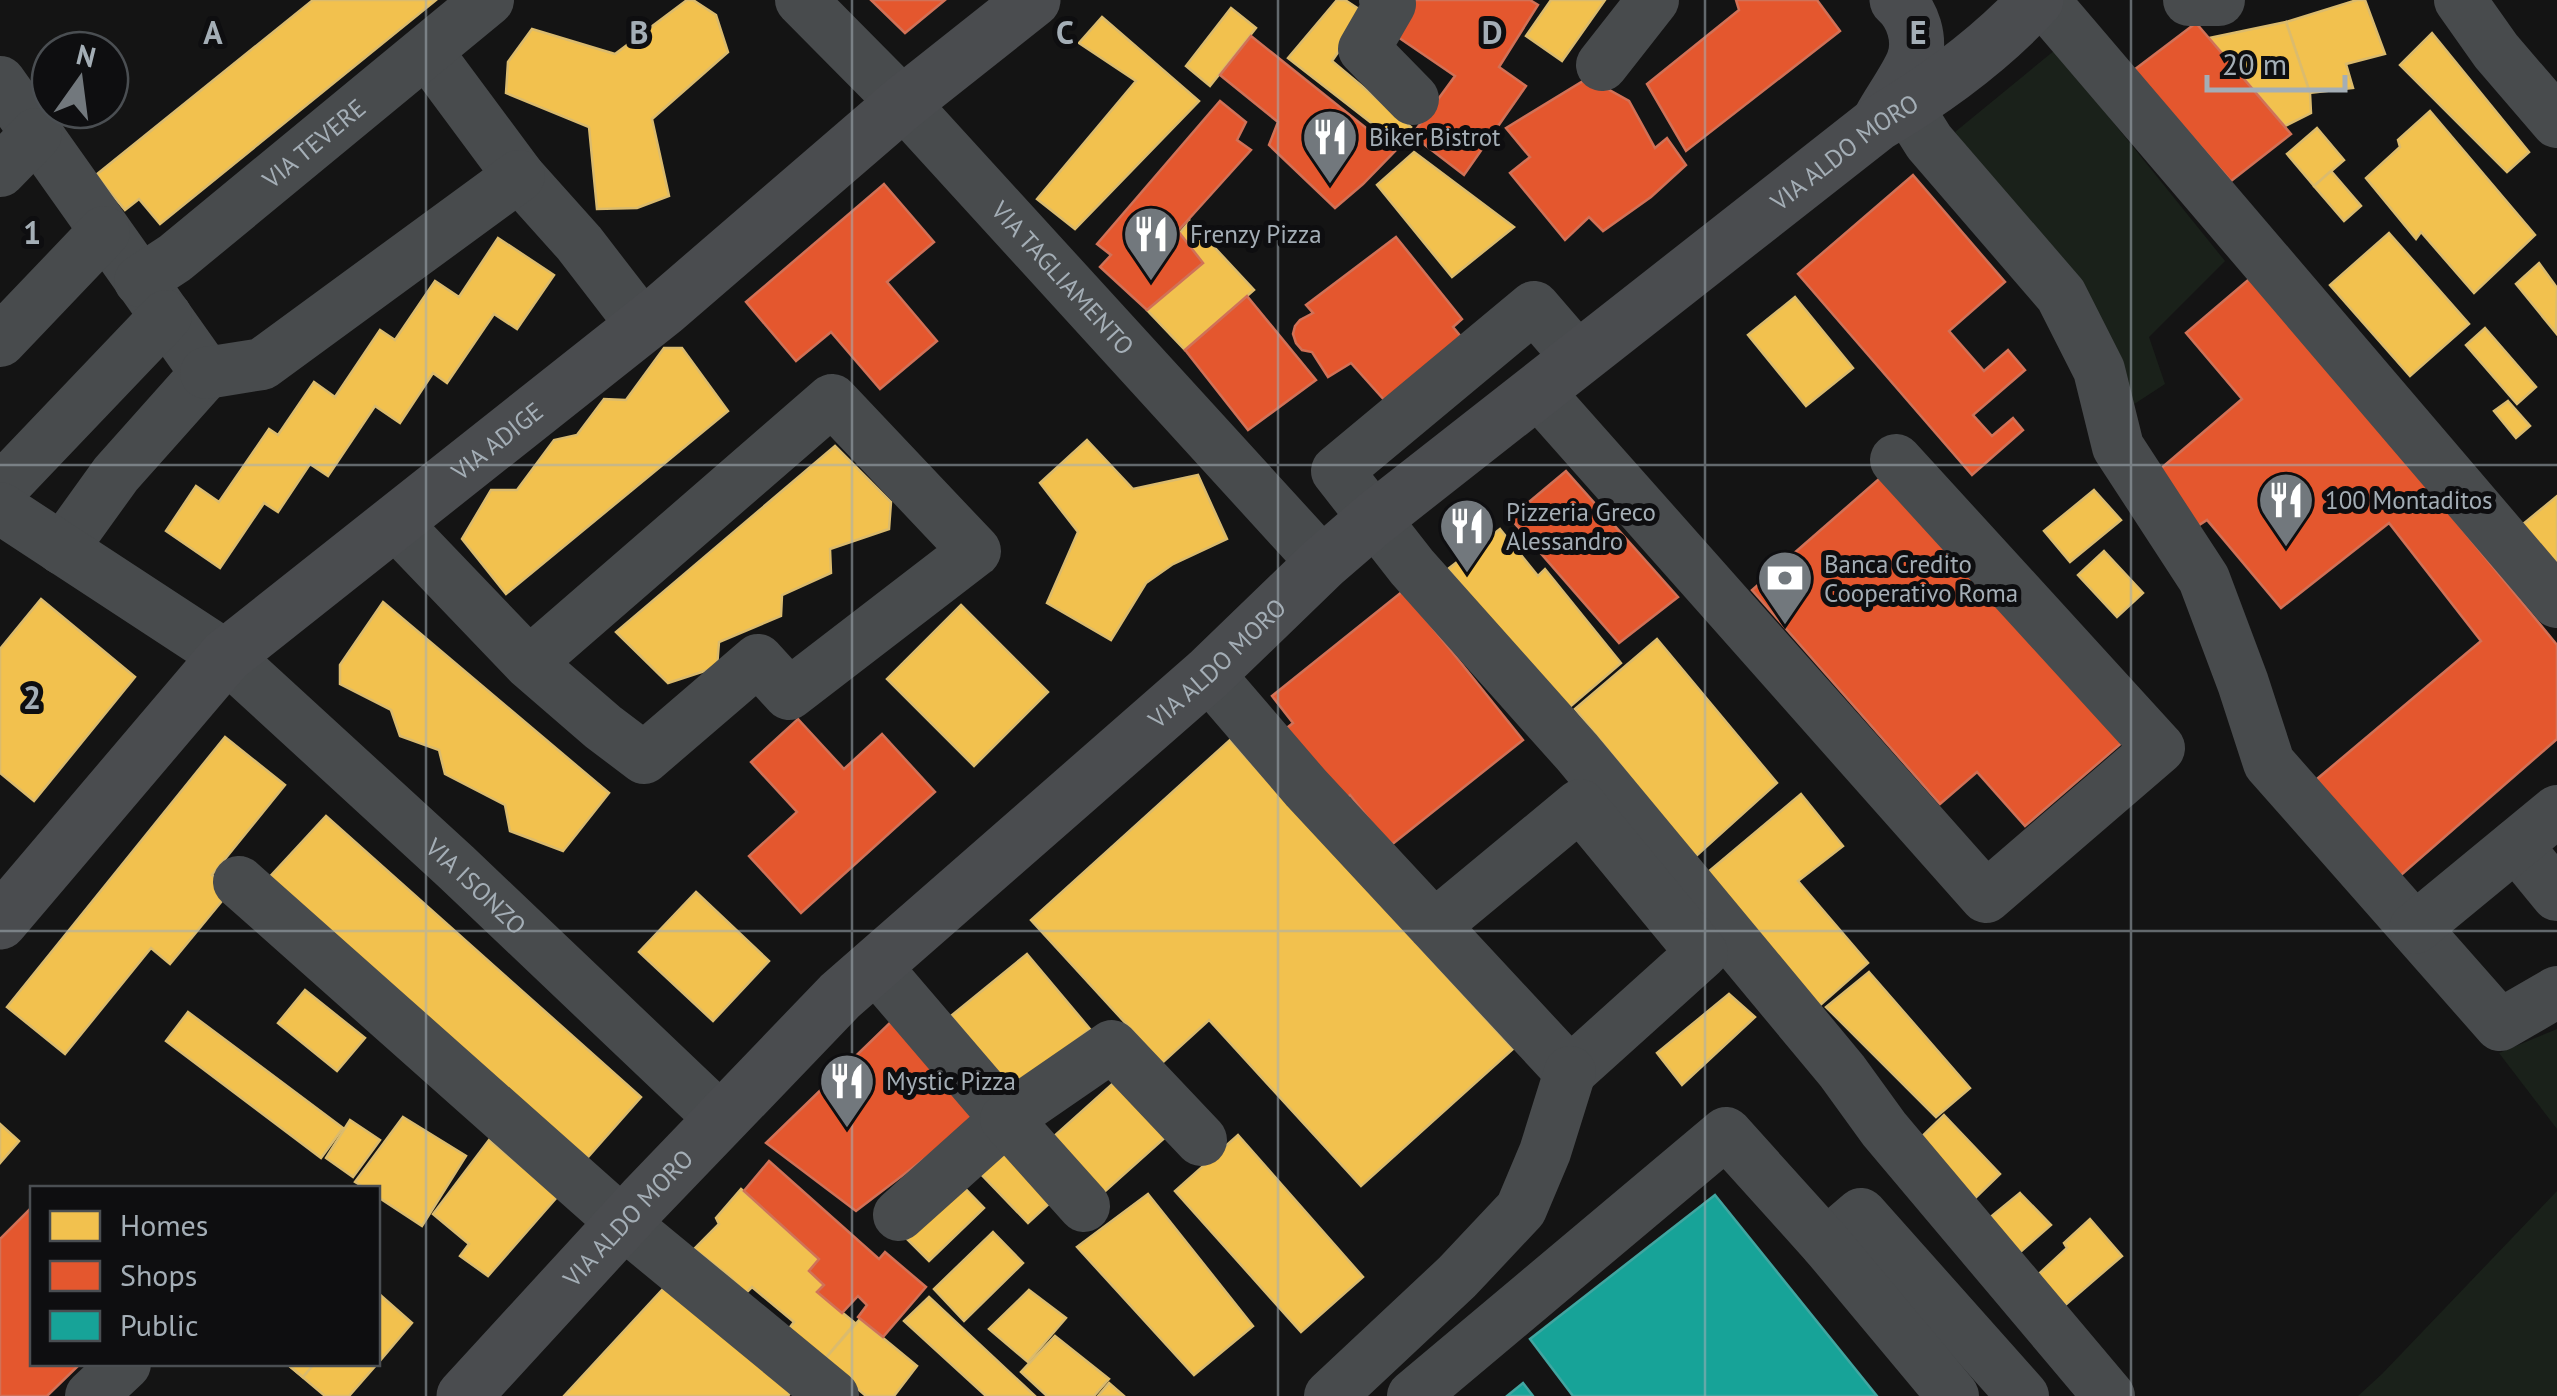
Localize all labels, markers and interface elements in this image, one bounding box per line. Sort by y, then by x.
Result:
text: A [203,11,223,53]
text: B [630,11,648,53]
text: C [1056,11,1074,53]
text: D [1482,11,1502,53]
text: E [1910,11,1926,53]
north arrow [30,30,130,130]
scale bar [2207,30,2344,92]
text: N [73,35,100,75]
text: 20 m [2222,44,2287,83]
street label: VIA ALDO MORO [1763,87,1924,218]
street label: VIA TEVERE [255,92,372,196]
restaurant icon: Biker Bistrot [1300,107,1360,186]
place label: Biker Bistrot [1369,121,1501,153]
street label: VIA TAGLIAMENTO [984,194,1141,362]
restaurant icon: Frenzy Pizza [1121,204,1181,283]
text: 1 [23,211,41,253]
place label: Frenzy Pizza [1190,218,1322,250]
street label: VIA ADIGE [444,395,549,488]
restaurant icon: 100 Montaditos [2256,470,2316,549]
place label: 100 Montaditos [2325,484,2493,516]
restaurant icon: Pizzeria Greco Alessandro [1437,496,1497,575]
place label: Pizzeria Greco Alessandro [1506,496,1656,557]
bank icon: Banca Credito Cooperativo Roma [1755,548,1815,627]
place label: Banca Credito Cooperativo Roma [1824,548,2018,609]
street label: VIA ALDO MORO [1141,591,1293,736]
text: 2 [23,676,41,718]
street label: VIA ISONZO [418,831,533,941]
restaurant icon: Mystic Pizza [817,1051,877,1130]
place label: Mystic Pizza [886,1065,1016,1097]
street label: VIA ALDO MORO [556,1143,700,1294]
legend [30,1186,380,1366]
text: Homes [120,1205,208,1244]
text: Shops [120,1255,197,1294]
text: Public [120,1305,198,1344]

